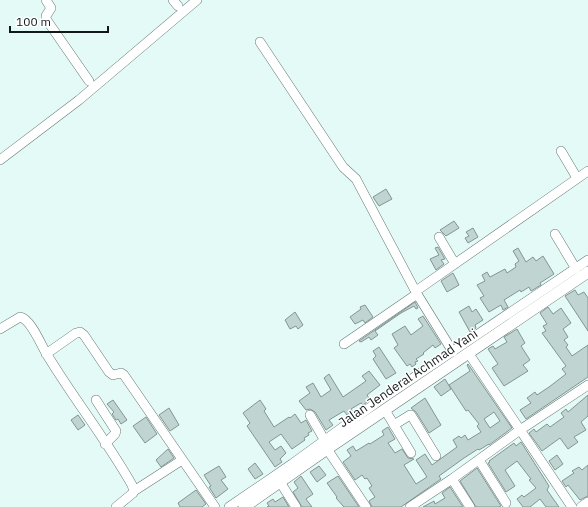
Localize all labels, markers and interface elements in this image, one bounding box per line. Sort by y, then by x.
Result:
scale bar [10,8,108,34]
text: 100 m [16,14,51,29]
street label: Jalan Jenderal Achmad Yani [335,325,481,431]

